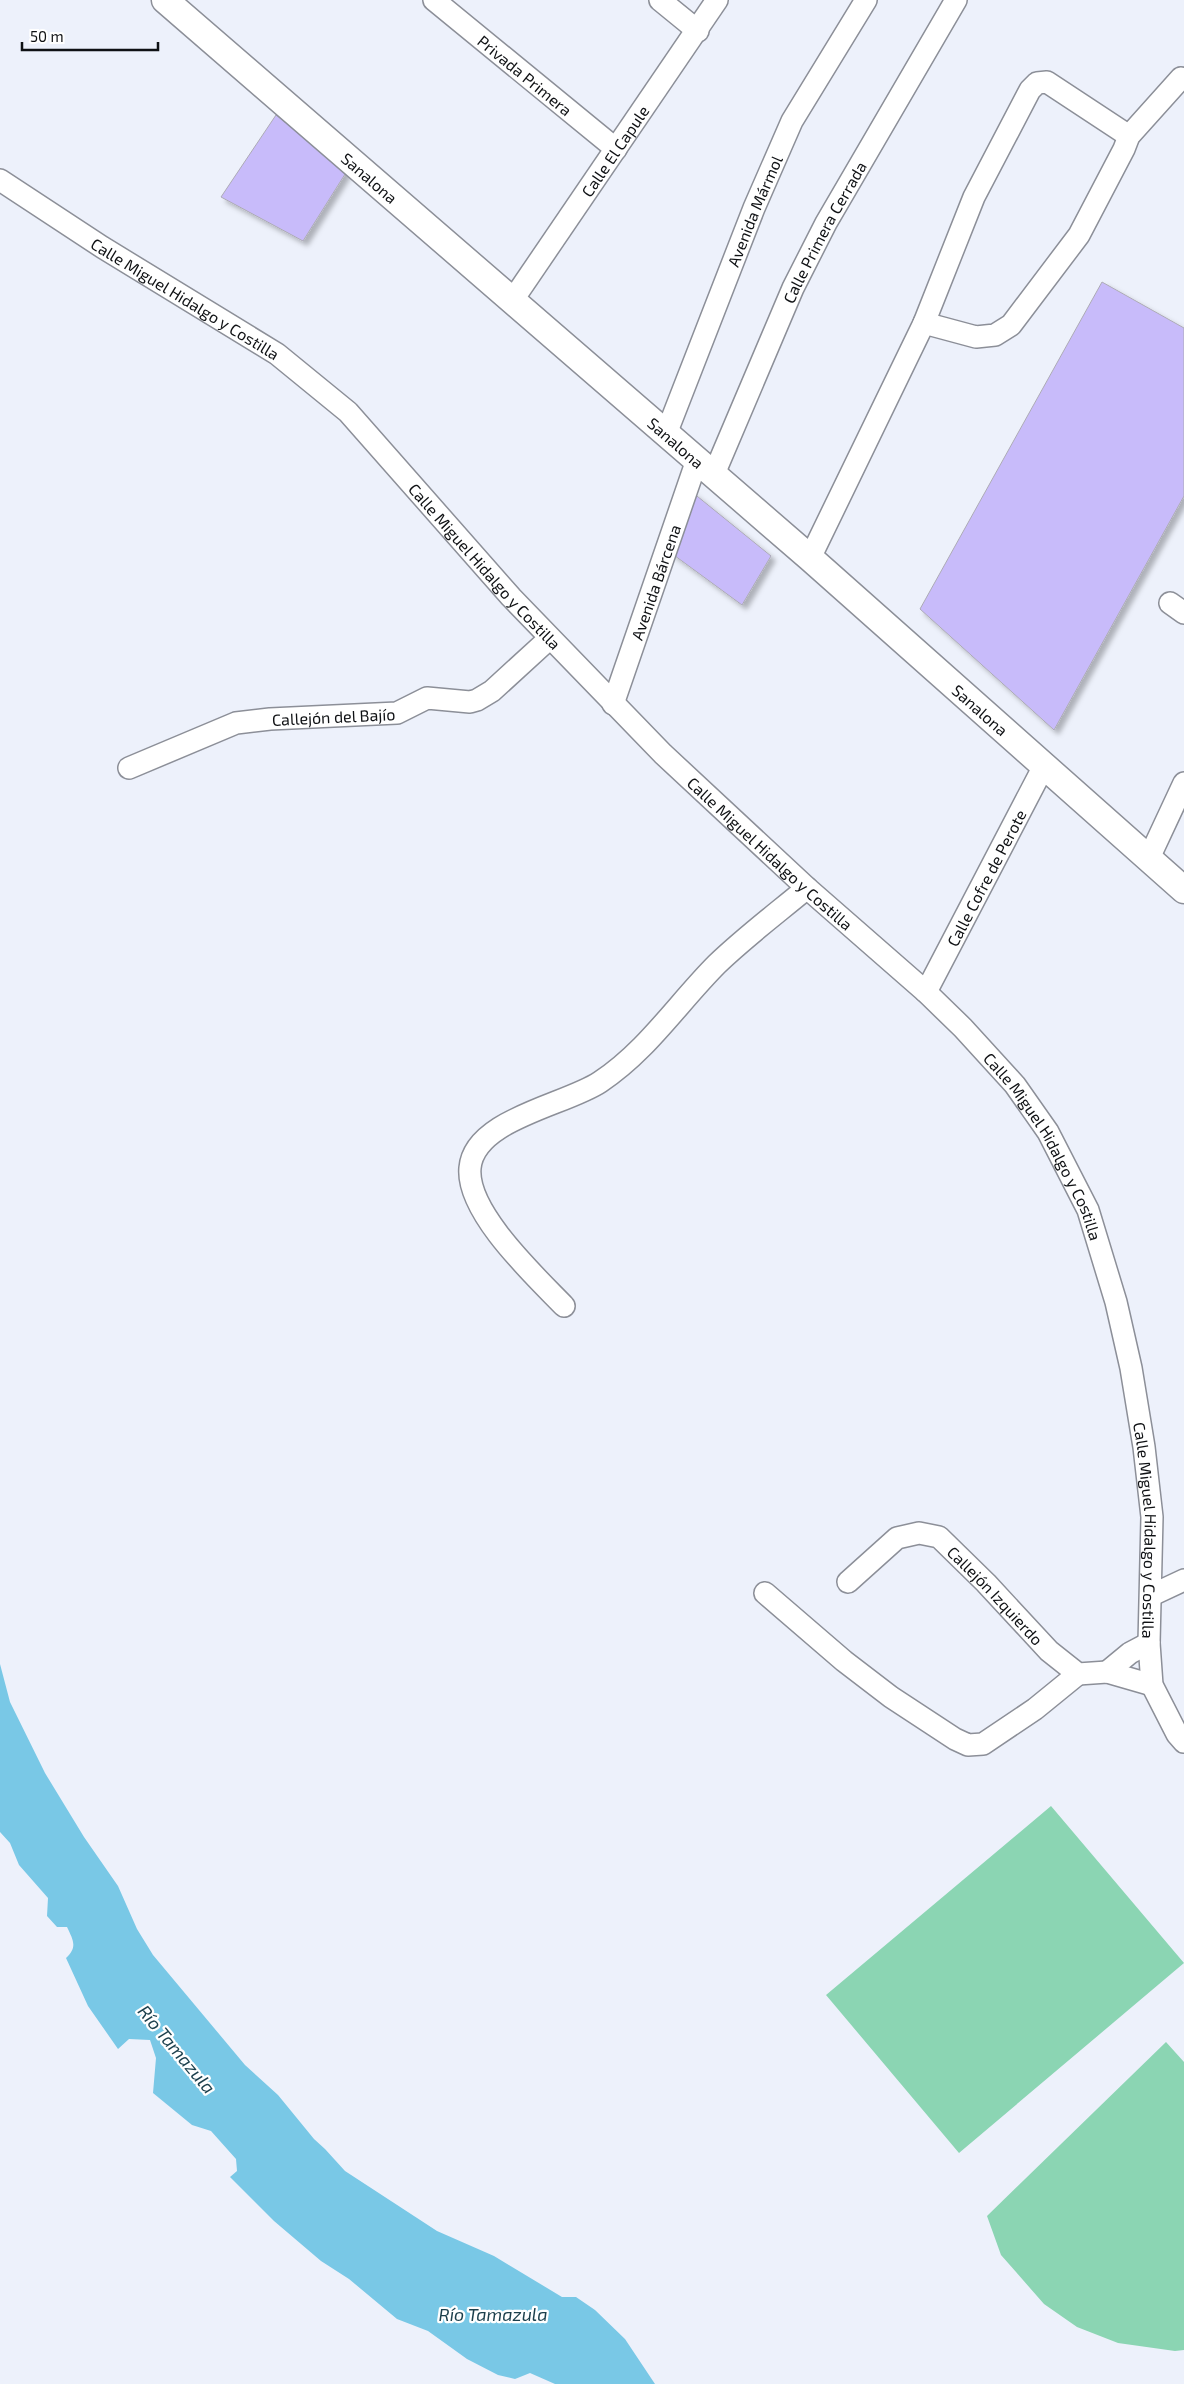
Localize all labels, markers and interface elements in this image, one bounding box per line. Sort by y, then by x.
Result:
scale bar [22,20,159,52]
text: 50 m [30,27,64,45]
street label: Privada Primera [474,31,576,119]
street label: Calle El Capule [577,101,652,200]
street label: Sanalona [338,148,402,207]
street label: Avenida Mármol [723,152,786,269]
street label: Calle Primera Cerrada [778,158,870,306]
street label: Calle Miguel Hidalgo y Costilla [88,233,283,363]
street label: Sanalona [644,413,708,472]
street label: Calle Miguel Hidalgo y Costilla [405,479,565,653]
street label: Avenida Bárcena [626,522,684,642]
street label: Sanalona [949,680,1012,739]
street label: Callejón del Bajío [271,704,396,728]
street label: Calle Miguel Hidalgo y Costilla [684,773,857,933]
street label: Calle Cofre de Perote [942,806,1029,949]
street label: Calle Miguel Hidalgo y Costilla [980,1048,1106,1243]
street label: Calle Miguel Hidalgo y Costilla [1131,1421,1162,1639]
street label: Callejón Izquierdo [944,1542,1048,1648]
water label: Río Tamazula [134,2000,220,2098]
water label: Río Tamazula [439,2303,547,2325]

